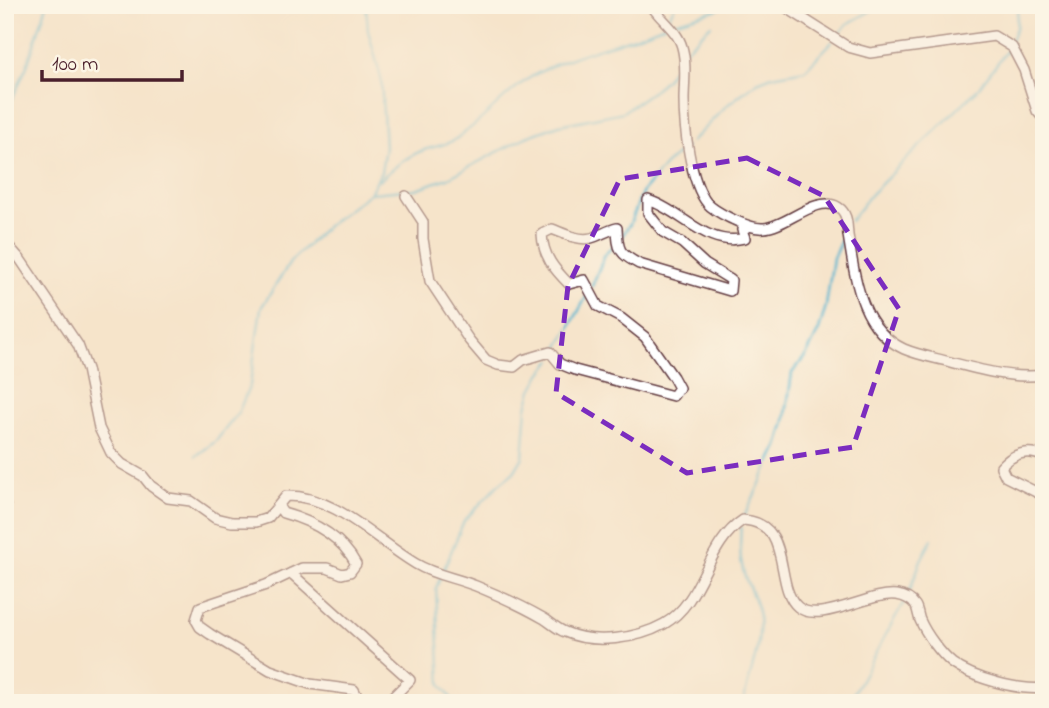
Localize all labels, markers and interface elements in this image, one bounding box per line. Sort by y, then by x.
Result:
scale bar [42,38,182,82]
text: 100 m [52,50,98,80]

